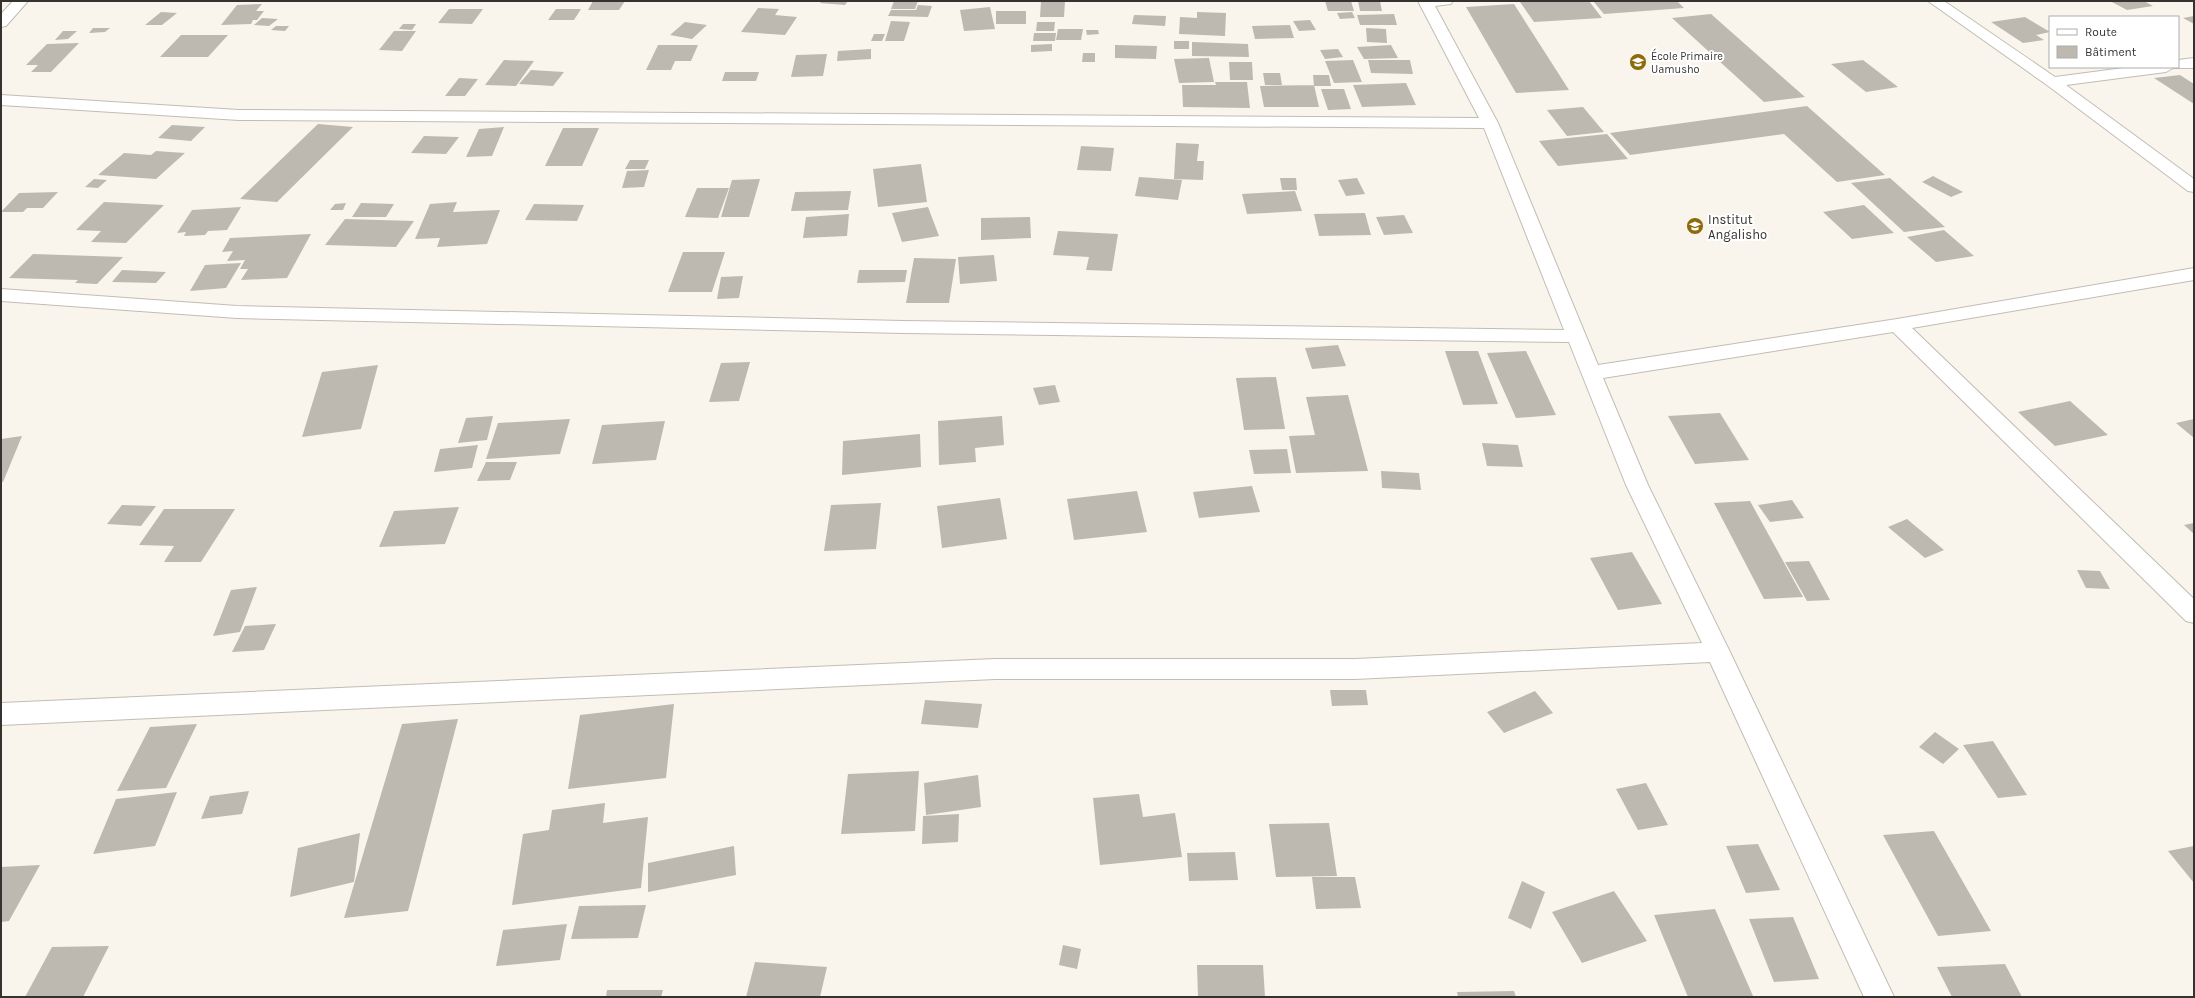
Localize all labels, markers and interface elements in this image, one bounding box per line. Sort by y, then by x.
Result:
legend [2049,16,2179,68]
text: Route [2085,25,2117,39]
text: Bâtiment [2085,45,2137,59]
place label: École Primaire Uamusho [1651,48,1723,76]
school or university icon: École Primaire Uamusho [1628,52,1648,72]
place label: Institut Angalisho [1708,212,1767,242]
school or university icon: Institut Angalisho [1685,216,1705,236]

